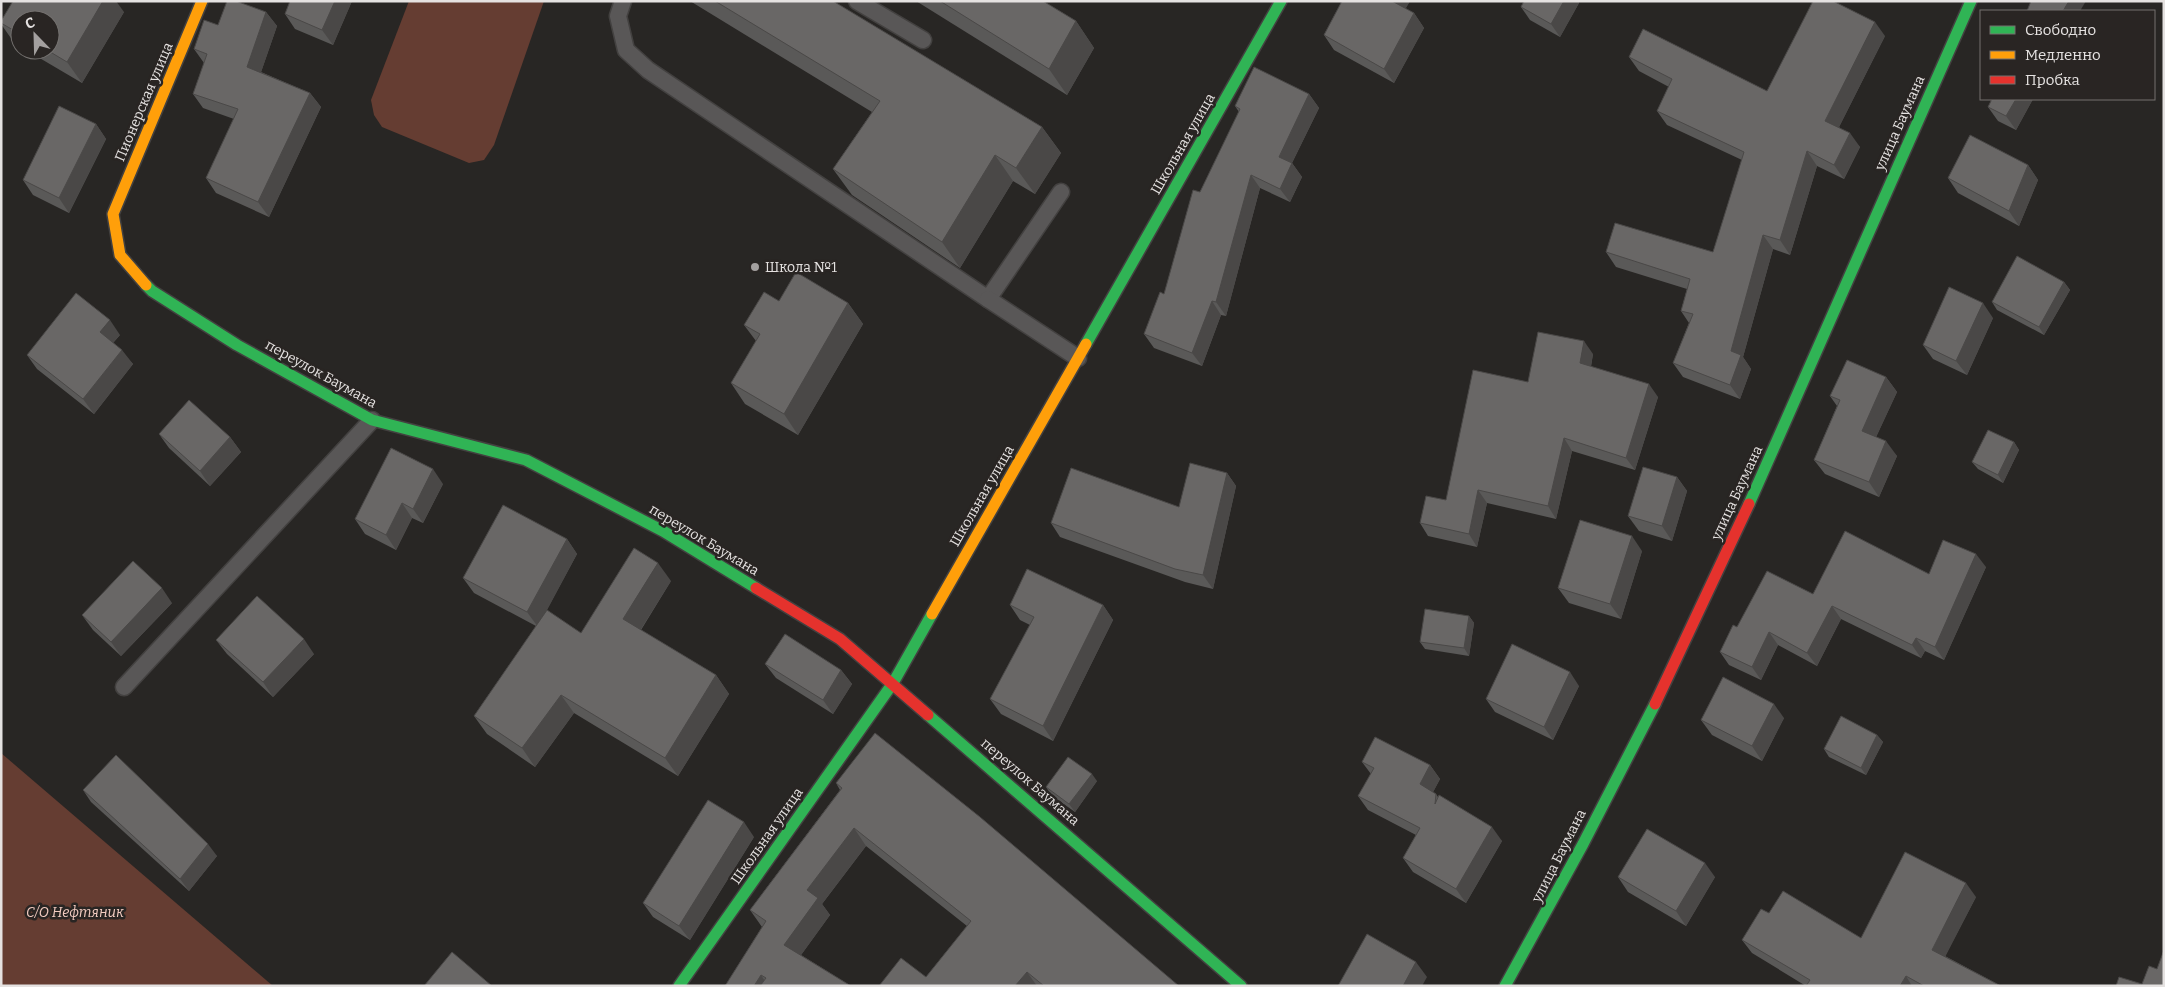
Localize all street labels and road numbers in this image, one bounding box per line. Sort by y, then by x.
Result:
street label: Пионерская улица [111,40,177,164]
street label: улица Баумана [1871,73,1929,174]
street label: Школьная улица [1147,90,1219,198]
street label: переулок Баумана [262,336,380,412]
street label: Школьная улица [946,442,1018,550]
street label: улица Баумана [1707,443,1766,544]
street label: переулок Баумана [646,501,762,580]
street label: переулок Баумана [977,735,1083,830]
street label: Школьная улица [727,784,807,888]
street label: улица Баумана [1528,806,1590,906]

